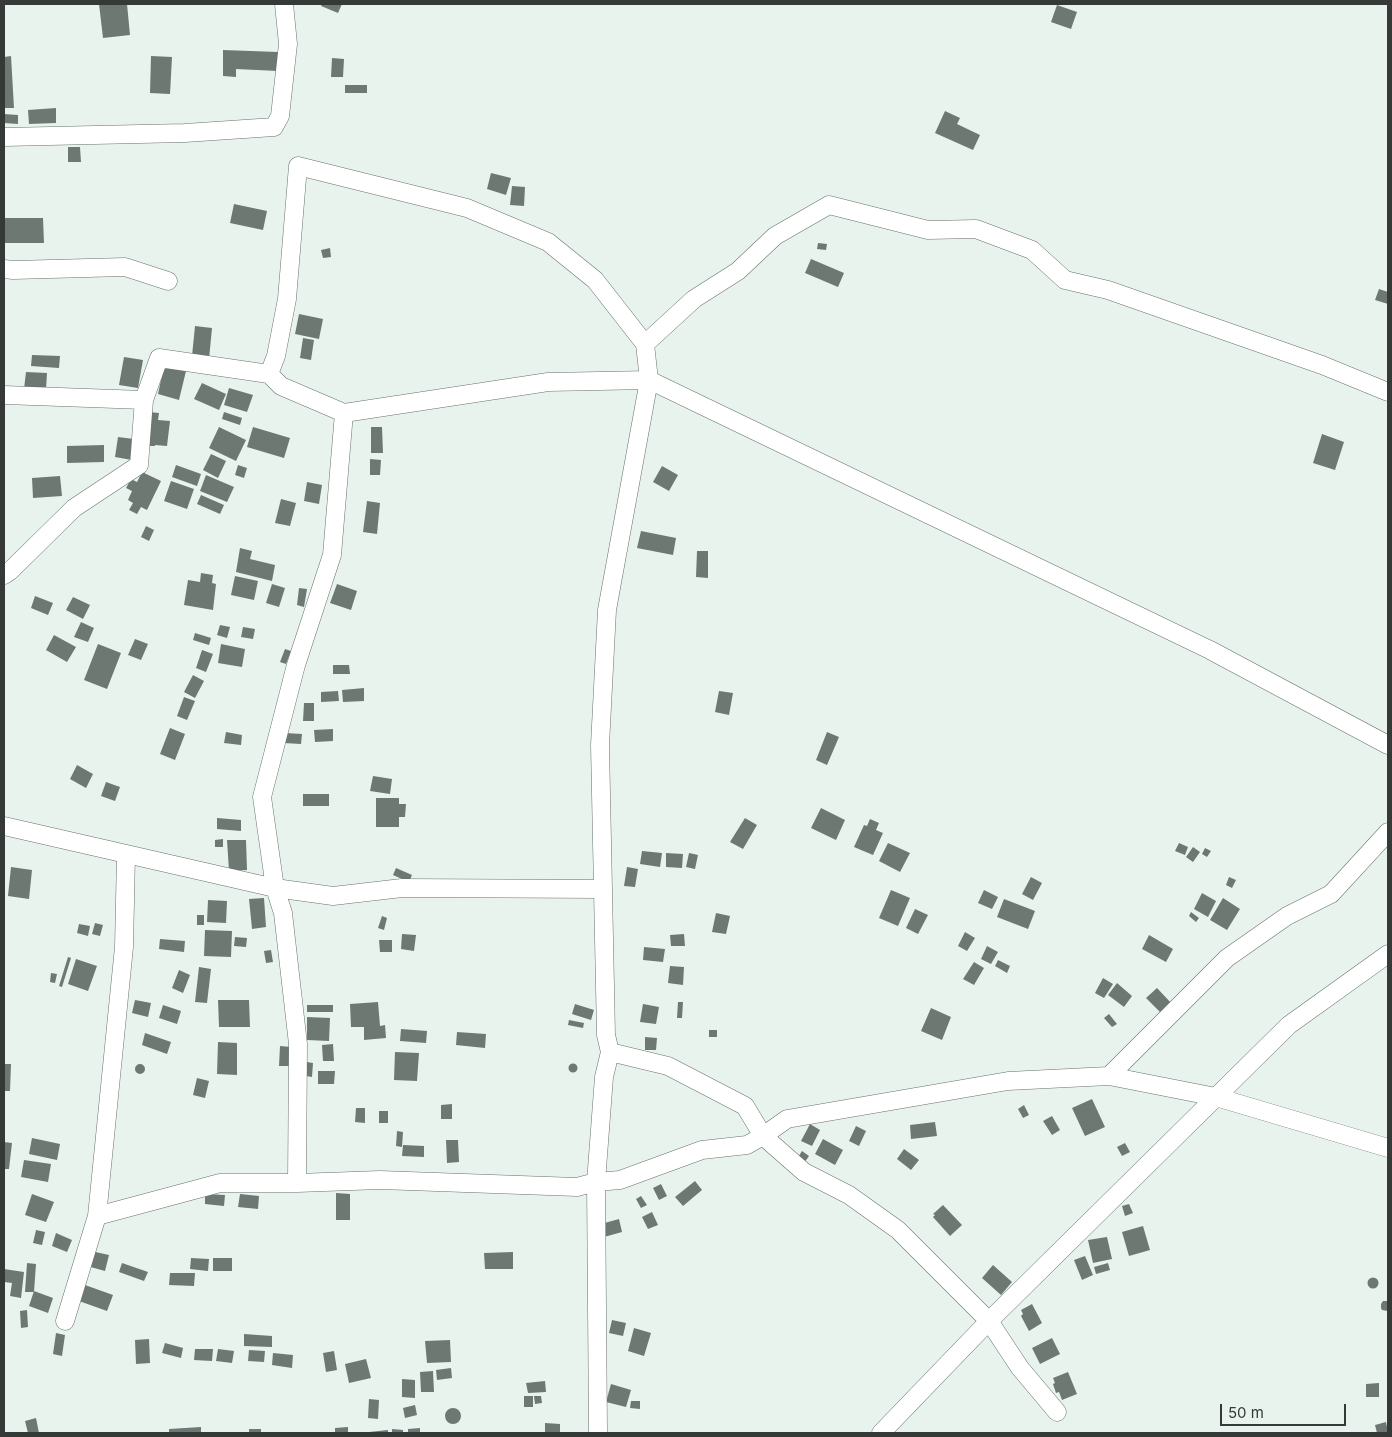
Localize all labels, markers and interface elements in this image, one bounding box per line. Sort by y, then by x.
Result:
scale bar [1222,1394,1348,1426]
text: 50 m [1228,1403,1264,1422]

